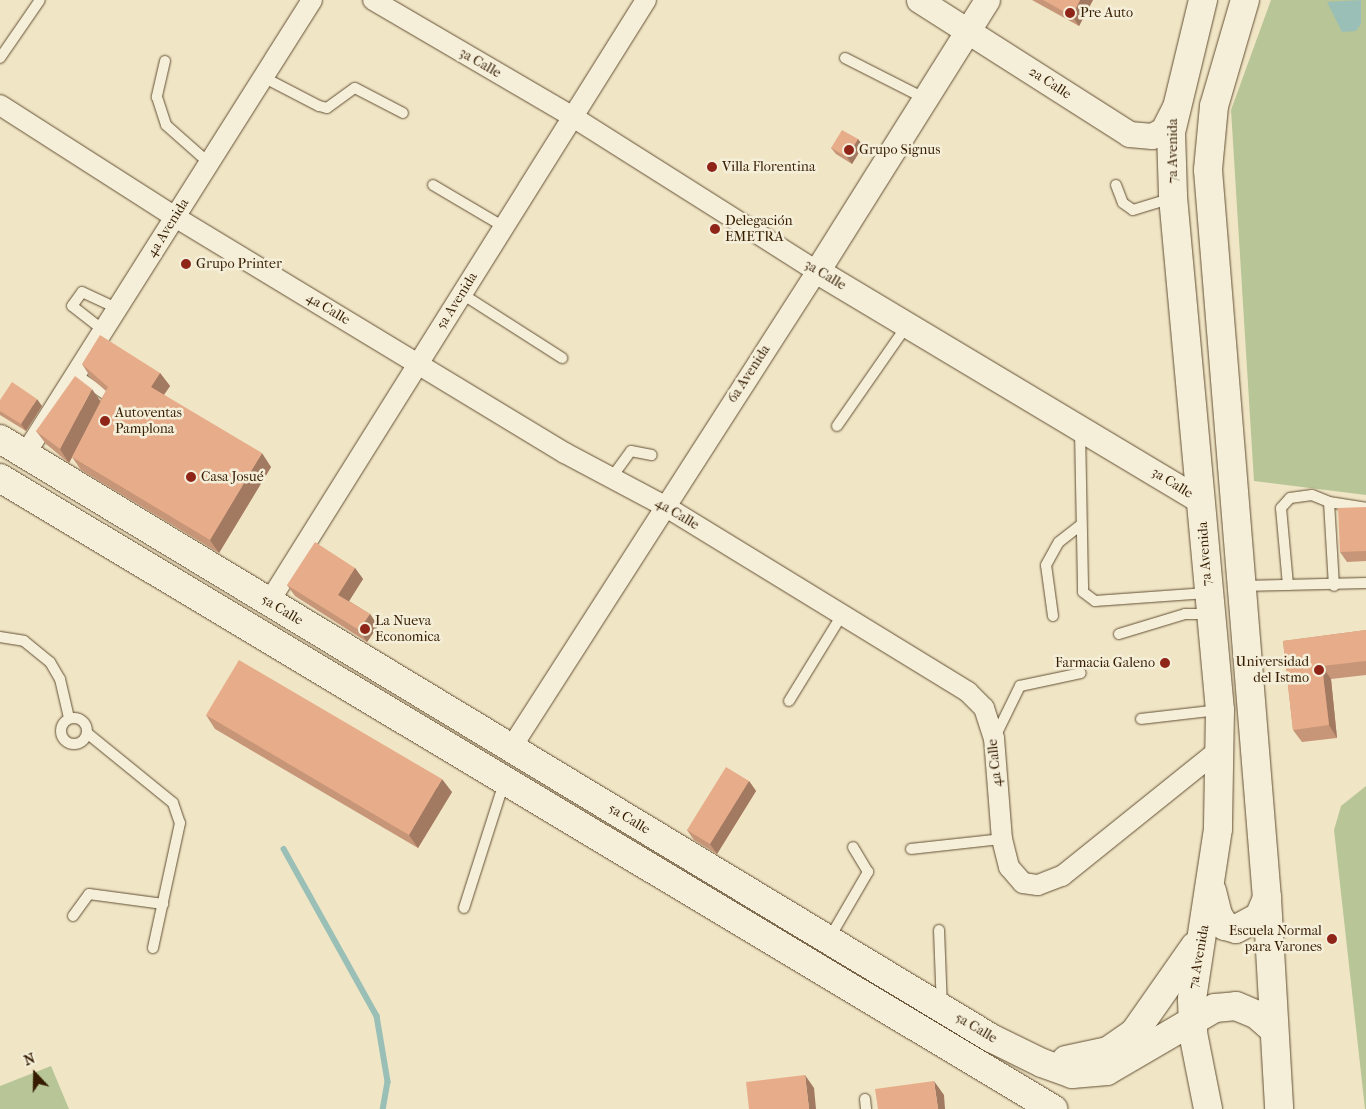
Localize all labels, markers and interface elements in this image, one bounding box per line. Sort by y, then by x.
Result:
place label: Pre Auto [1080,5,1133,21]
marker: Pre Auto [1064,7,1076,19]
street label: 3a Calle [456,44,504,82]
street label: 2a Calle [1026,63,1074,103]
street label: 7a Avenida [1165,119,1181,183]
place label: Grupo Signus [859,142,940,158]
marker: Grupo Signus [843,144,855,156]
place label: Villa Florentina [722,159,815,175]
marker: Villa Florentina [706,161,718,173]
street label: 4a Avenida [143,195,193,261]
place label: Delegación EMETRA [725,213,793,246]
marker: Delegación EMETRA [709,223,721,235]
place label: Grupo Printer [196,256,282,272]
street label: 3a Calle [801,256,849,294]
marker: Grupo Printer [180,258,192,270]
street label: 5a Avenida [433,269,481,333]
street label: 4a Calle [303,289,353,329]
street label: 6a Avenida [724,342,774,406]
place label: Autoventas Pamplona [115,405,182,438]
marker: Autoventas Pamplona [99,415,111,427]
street label: 3a Calle [1148,464,1196,502]
place label: Casa Josué [201,469,264,485]
marker: Casa Josué [185,471,197,483]
street label: 4a Calle [652,494,702,534]
street label: 7a Avenida [1194,521,1216,587]
street label: 5a Calle [258,591,306,629]
place label: La Nueva Economica [375,613,440,646]
marker: La Nueva Economica [359,623,371,635]
place label: Universidad del Istmo [1236,654,1309,686]
place label: Farmacia Galeno [1055,655,1155,671]
marker: Farmacia Galeno [1159,657,1171,669]
marker: Universidad del Istmo [1313,664,1325,676]
street label: 4a Calle [984,738,1006,788]
street label: 5a Calle [605,800,653,838]
place label: Escuela Normal para Varones [1229,923,1322,956]
street label: 7a Avenida [1185,924,1213,990]
marker: Escuela Normal para Varones [1326,933,1338,945]
street label: 5a Calle [952,1009,1000,1047]
north arrow [10,1049,60,1099]
text: N [21,1050,37,1069]

